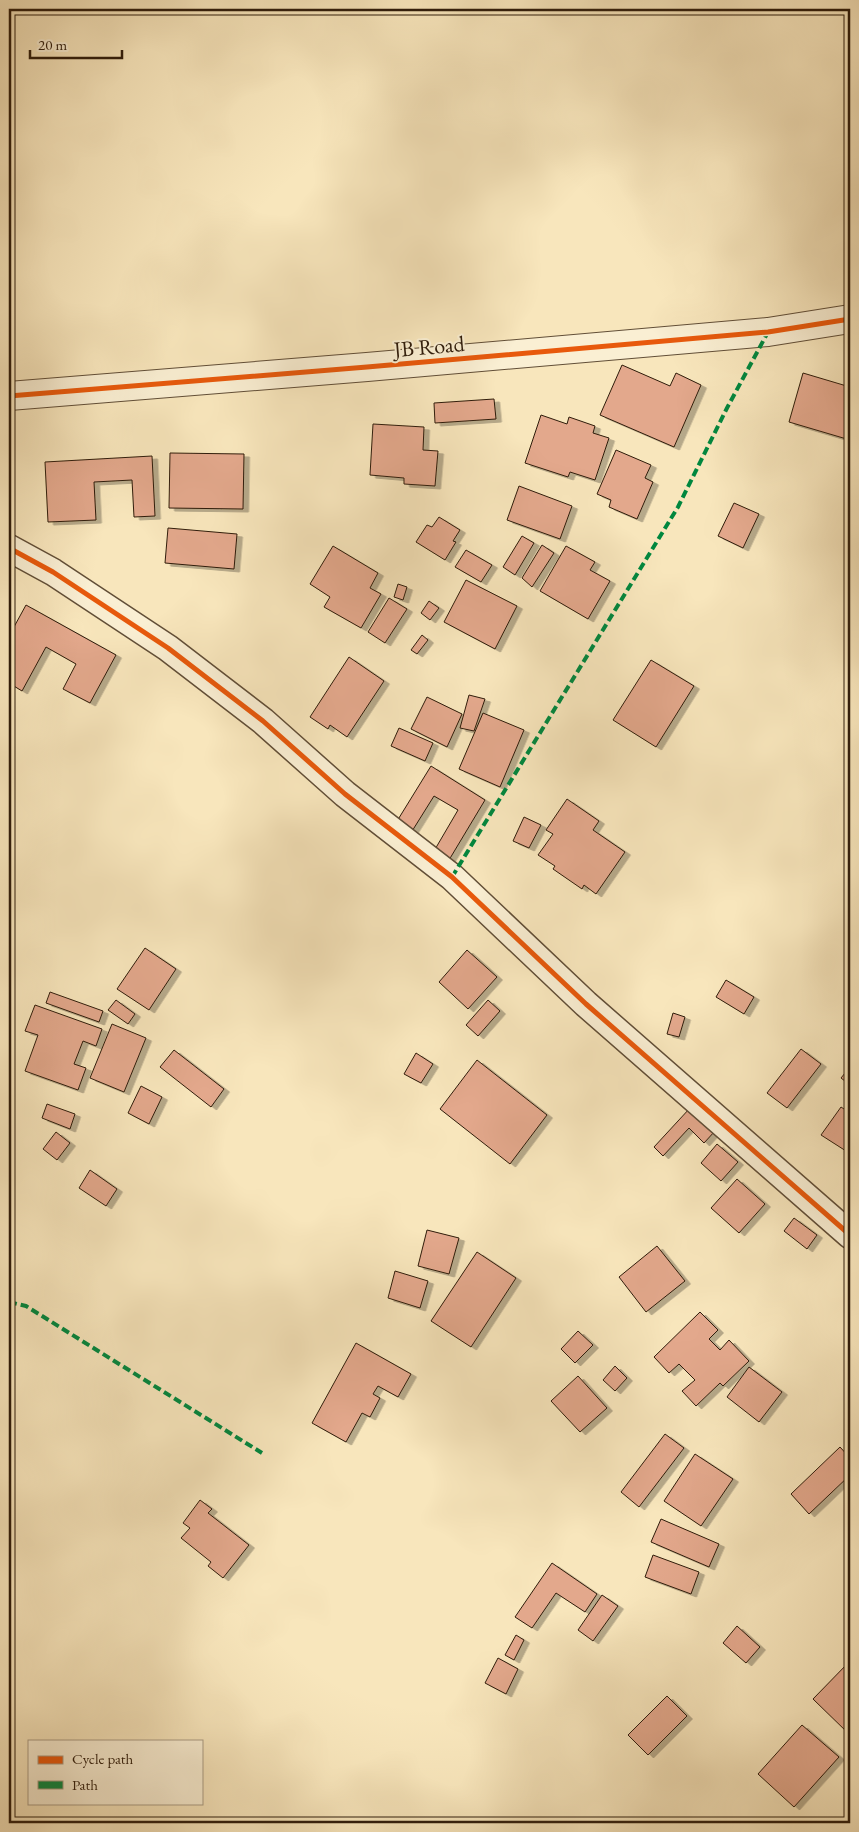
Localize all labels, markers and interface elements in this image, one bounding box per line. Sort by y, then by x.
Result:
scale bar [30,28,122,60]
text: 20 m [38,35,67,54]
street label: JB Road [391,329,466,364]
legend [28,1740,202,1804]
text: Cycle path [72,1749,134,1768]
text: Path [72,1775,98,1794]

